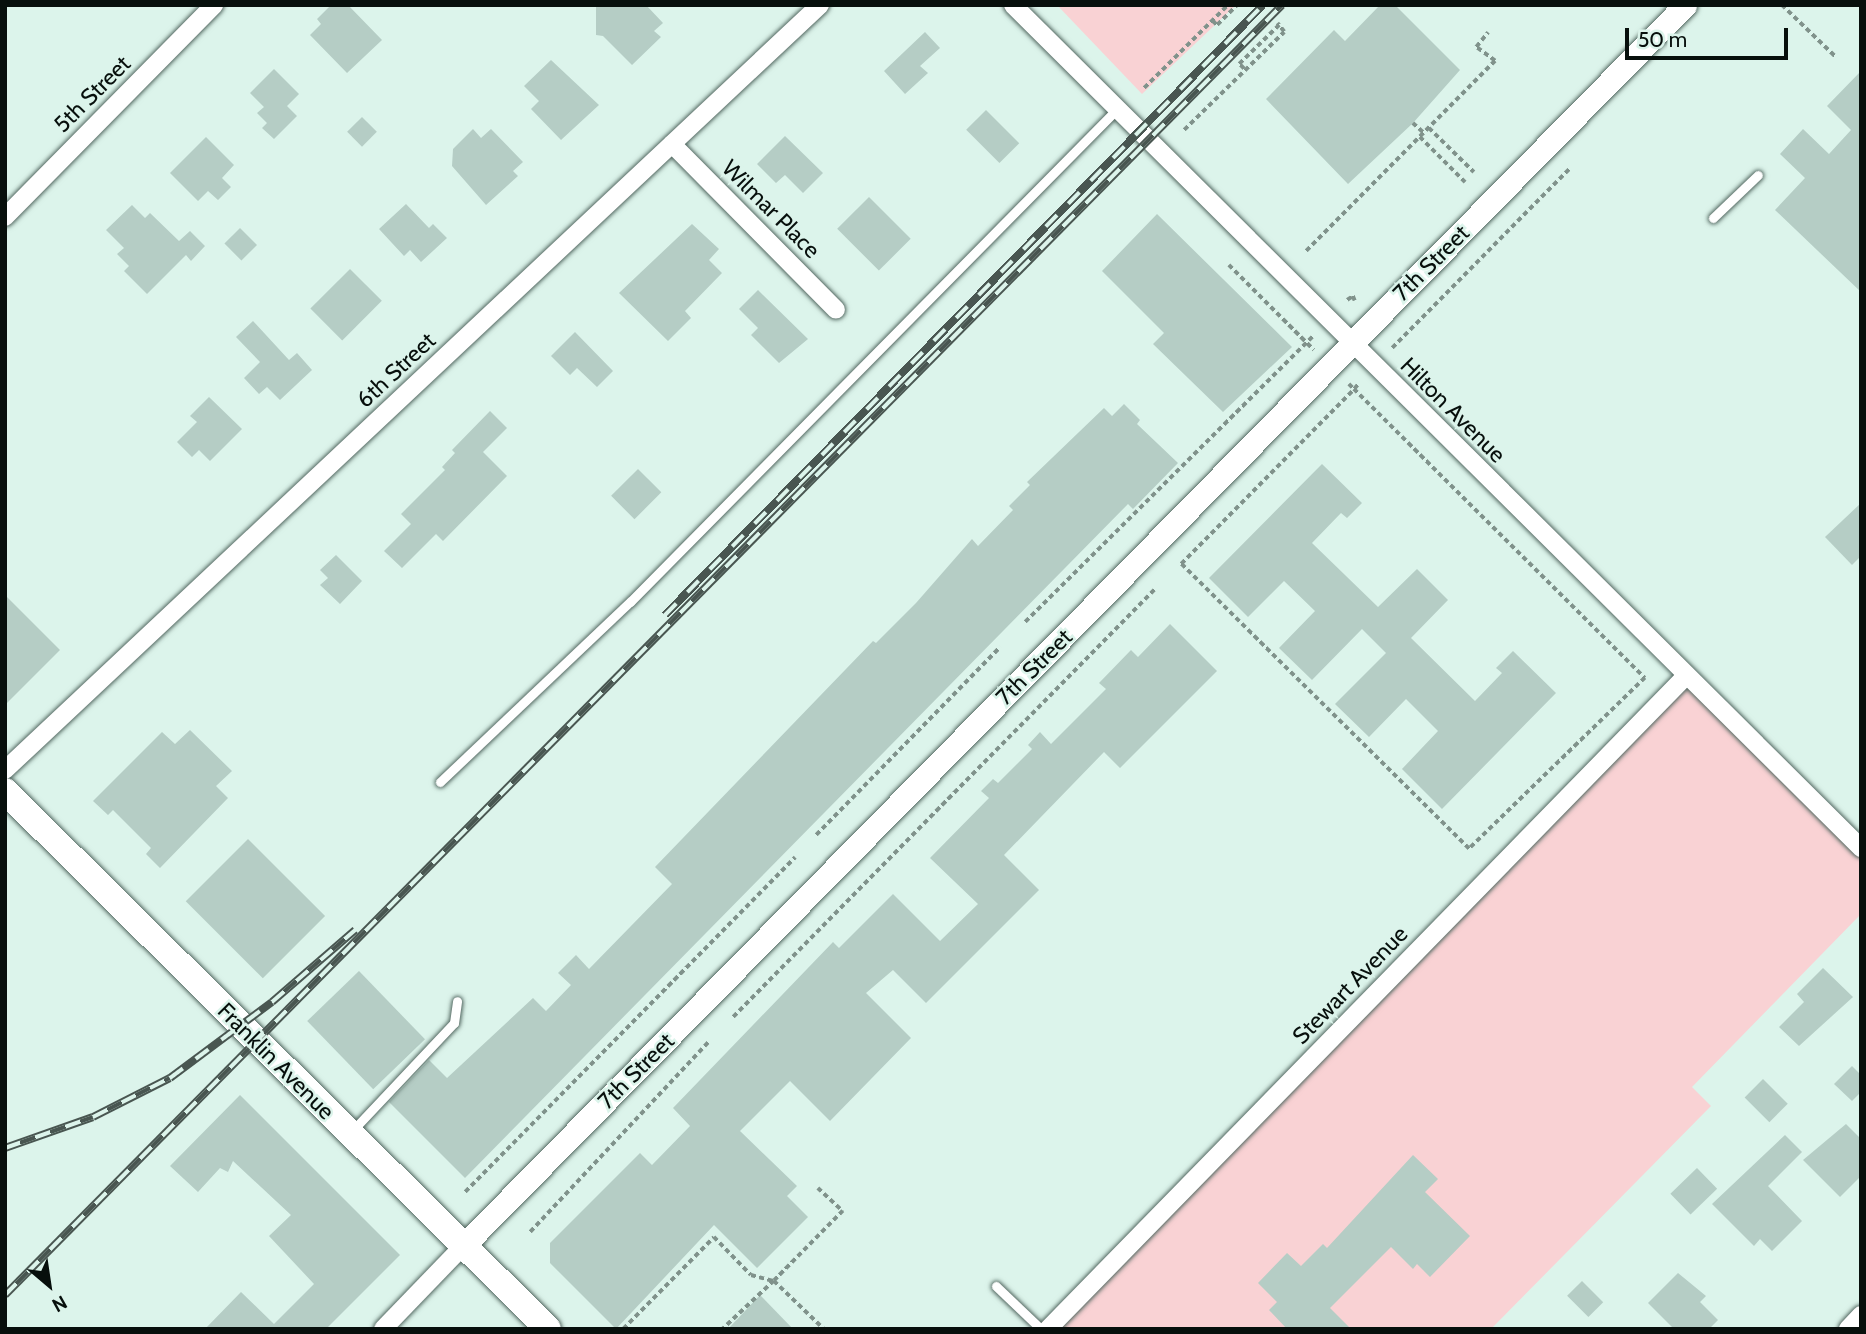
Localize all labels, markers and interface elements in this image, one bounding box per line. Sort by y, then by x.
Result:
scale bar [1628,14,1791,58]
text: 50 m [1638,27,1687,52]
street label: 5th Street [48,50,136,138]
street label: Wilmar Place [716,154,826,264]
street label: 7th Street [1387,219,1475,307]
street label: 6th Street [351,327,441,413]
street label: Hilton Avenue [1395,352,1511,468]
street label: 7th Street [990,623,1078,711]
street label: Stewart Avenue [1287,920,1413,1050]
street label: Franklin Avenue [212,997,340,1125]
street label: 7th Street [592,1027,680,1115]
north arrow [14,1250,84,1320]
text: N [48,1290,71,1317]

